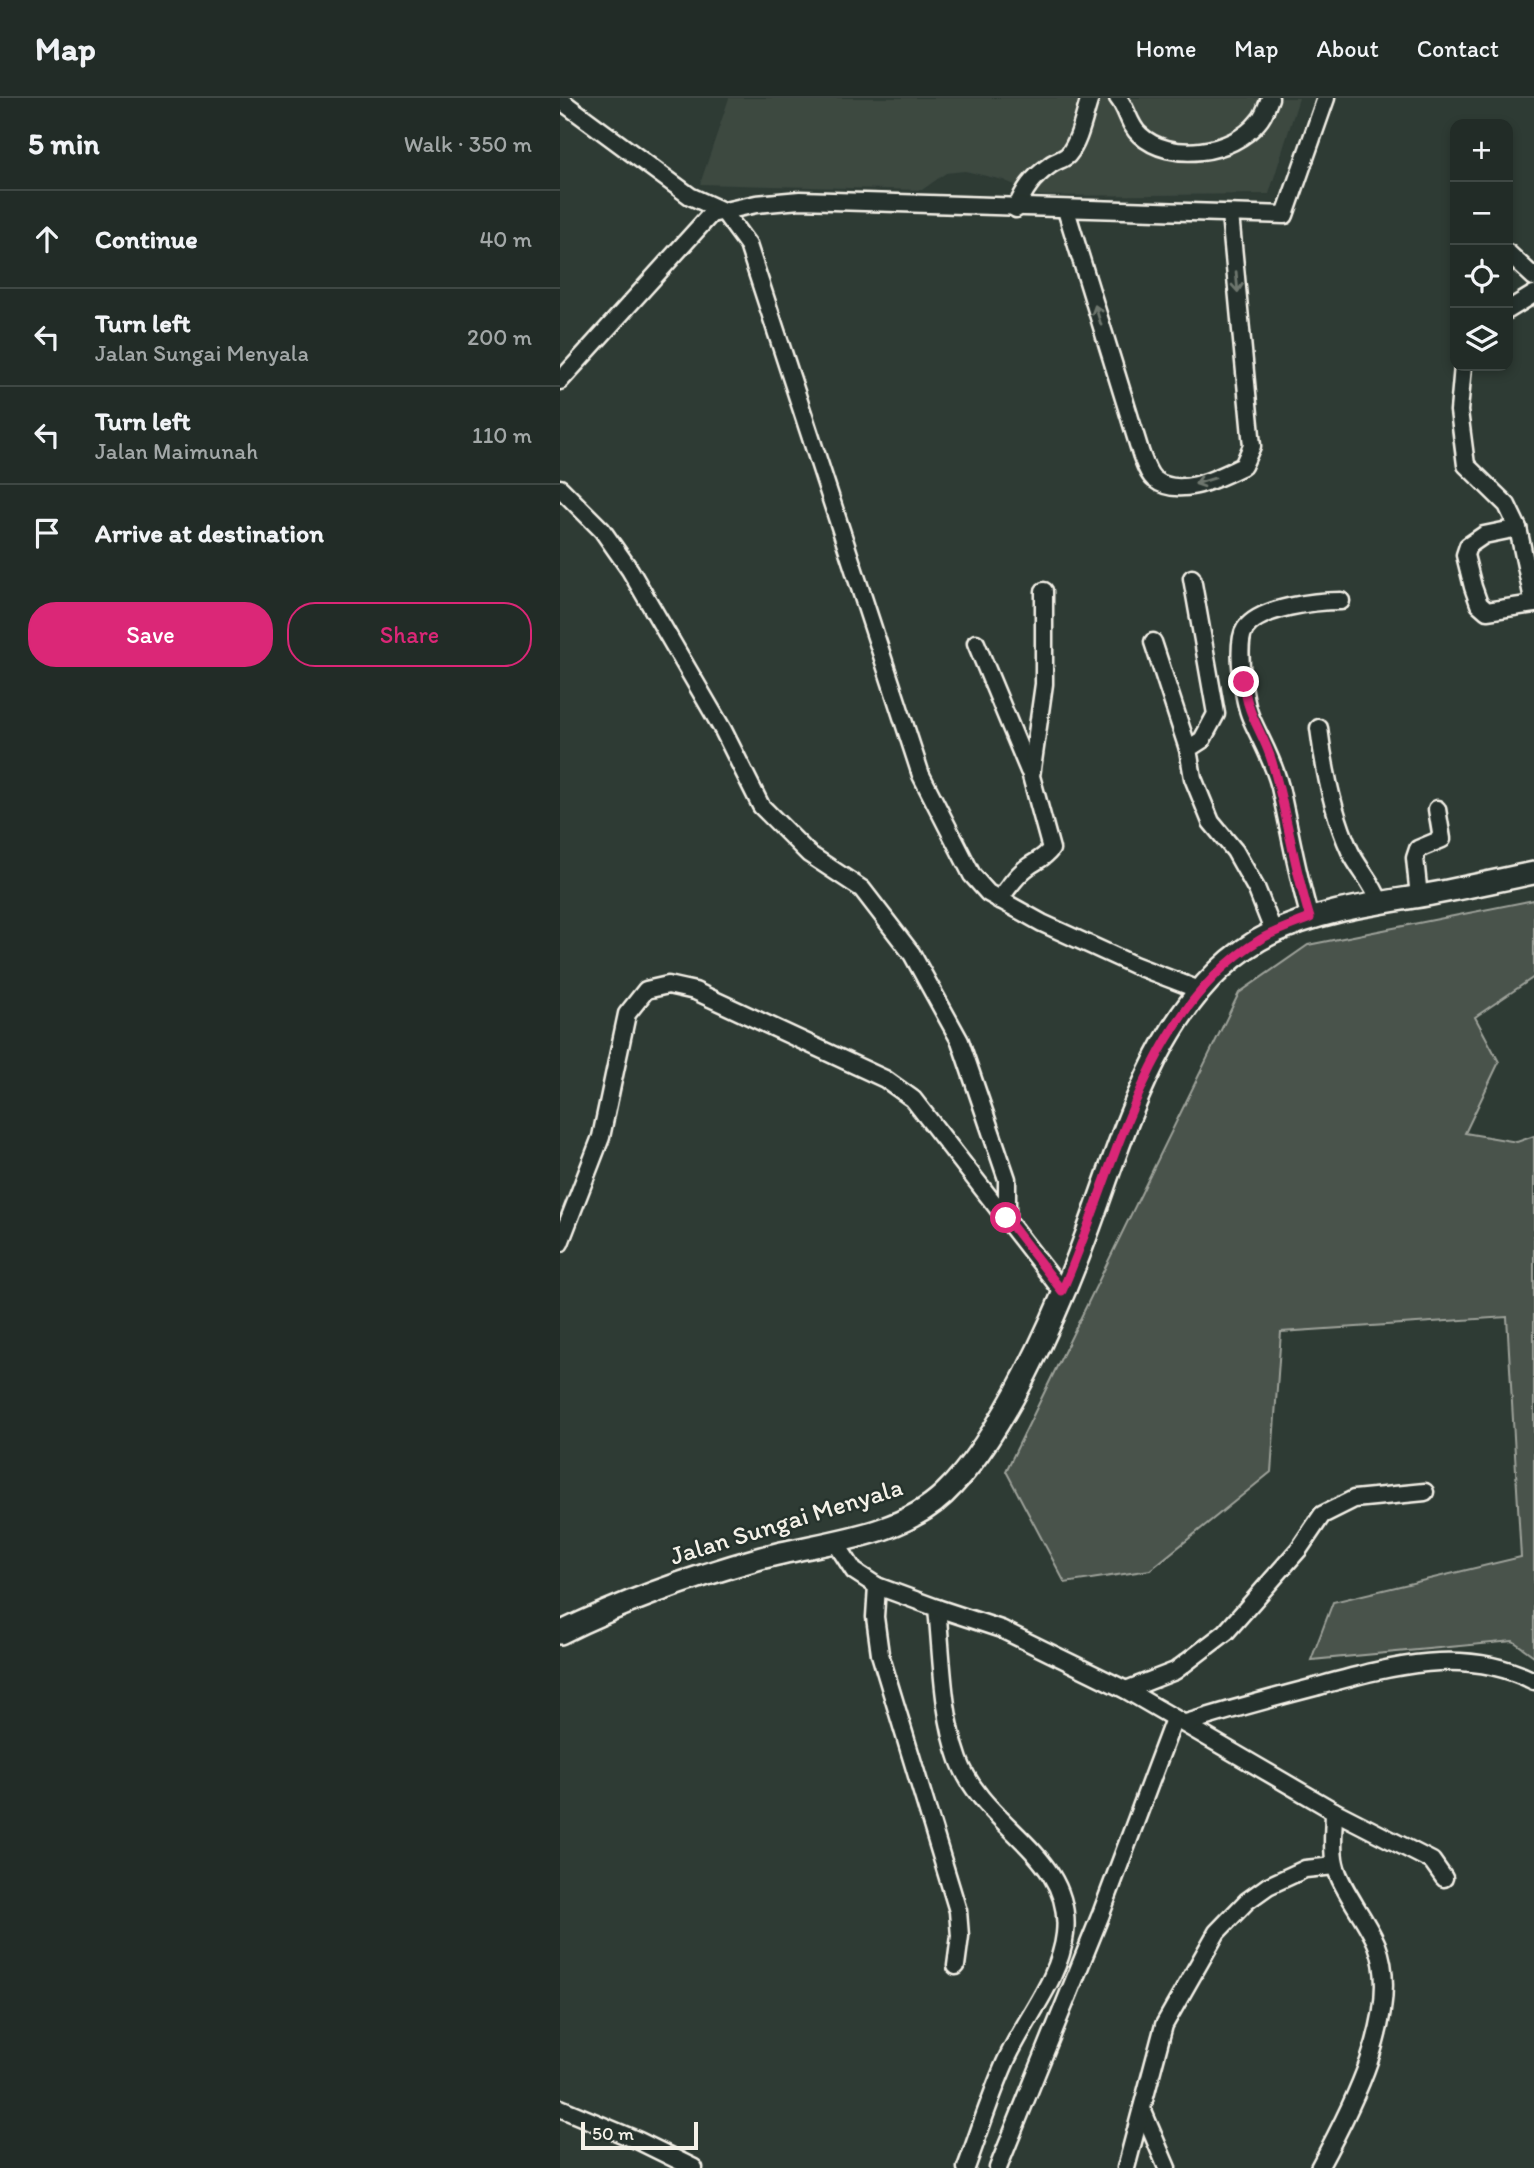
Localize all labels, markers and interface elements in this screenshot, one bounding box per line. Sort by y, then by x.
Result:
text: Map [35,29,96,68]
text: Home [1136,34,1196,63]
text: Map [1234,34,1278,63]
text: About [1316,34,1379,63]
text: Contact [1417,34,1499,63]
map controls [1450,119,1513,371]
button: + [1450,119,1513,182]
text: 5 min [28,125,99,162]
text: Walk · 350 m [404,130,532,158]
button: − [1450,182,1513,245]
icon: ahead [28,220,66,258]
text: Continue [95,223,198,255]
text: 40 m [479,225,532,253]
button: locate [1450,245,1513,308]
one-way arrow [1230,270,1243,293]
one-way arrow [1091,305,1103,327]
text: Turn left [95,307,191,339]
button: layers [1450,308,1513,371]
icon: left [28,318,66,356]
text: 200 m [467,323,532,351]
text: Jalan Sungai Menyala [95,339,309,367]
text: Turn left [95,405,191,437]
icon: left [28,416,66,454]
text: 110 m [472,421,532,449]
text: Jalan Maimunah [95,437,258,465]
one-way arrow [1194,476,1216,489]
icon: arrive [28,514,66,552]
text: Arrive at destination [95,517,324,549]
button: Save [28,602,273,667]
button: Share [287,602,532,667]
route end [1228,666,1259,697]
route start [990,1202,1021,1233]
street label: Jalan Sungai Menyala [666,1470,906,1572]
scale bar [581,2119,698,2151]
text: 50 m [592,2122,634,2145]

